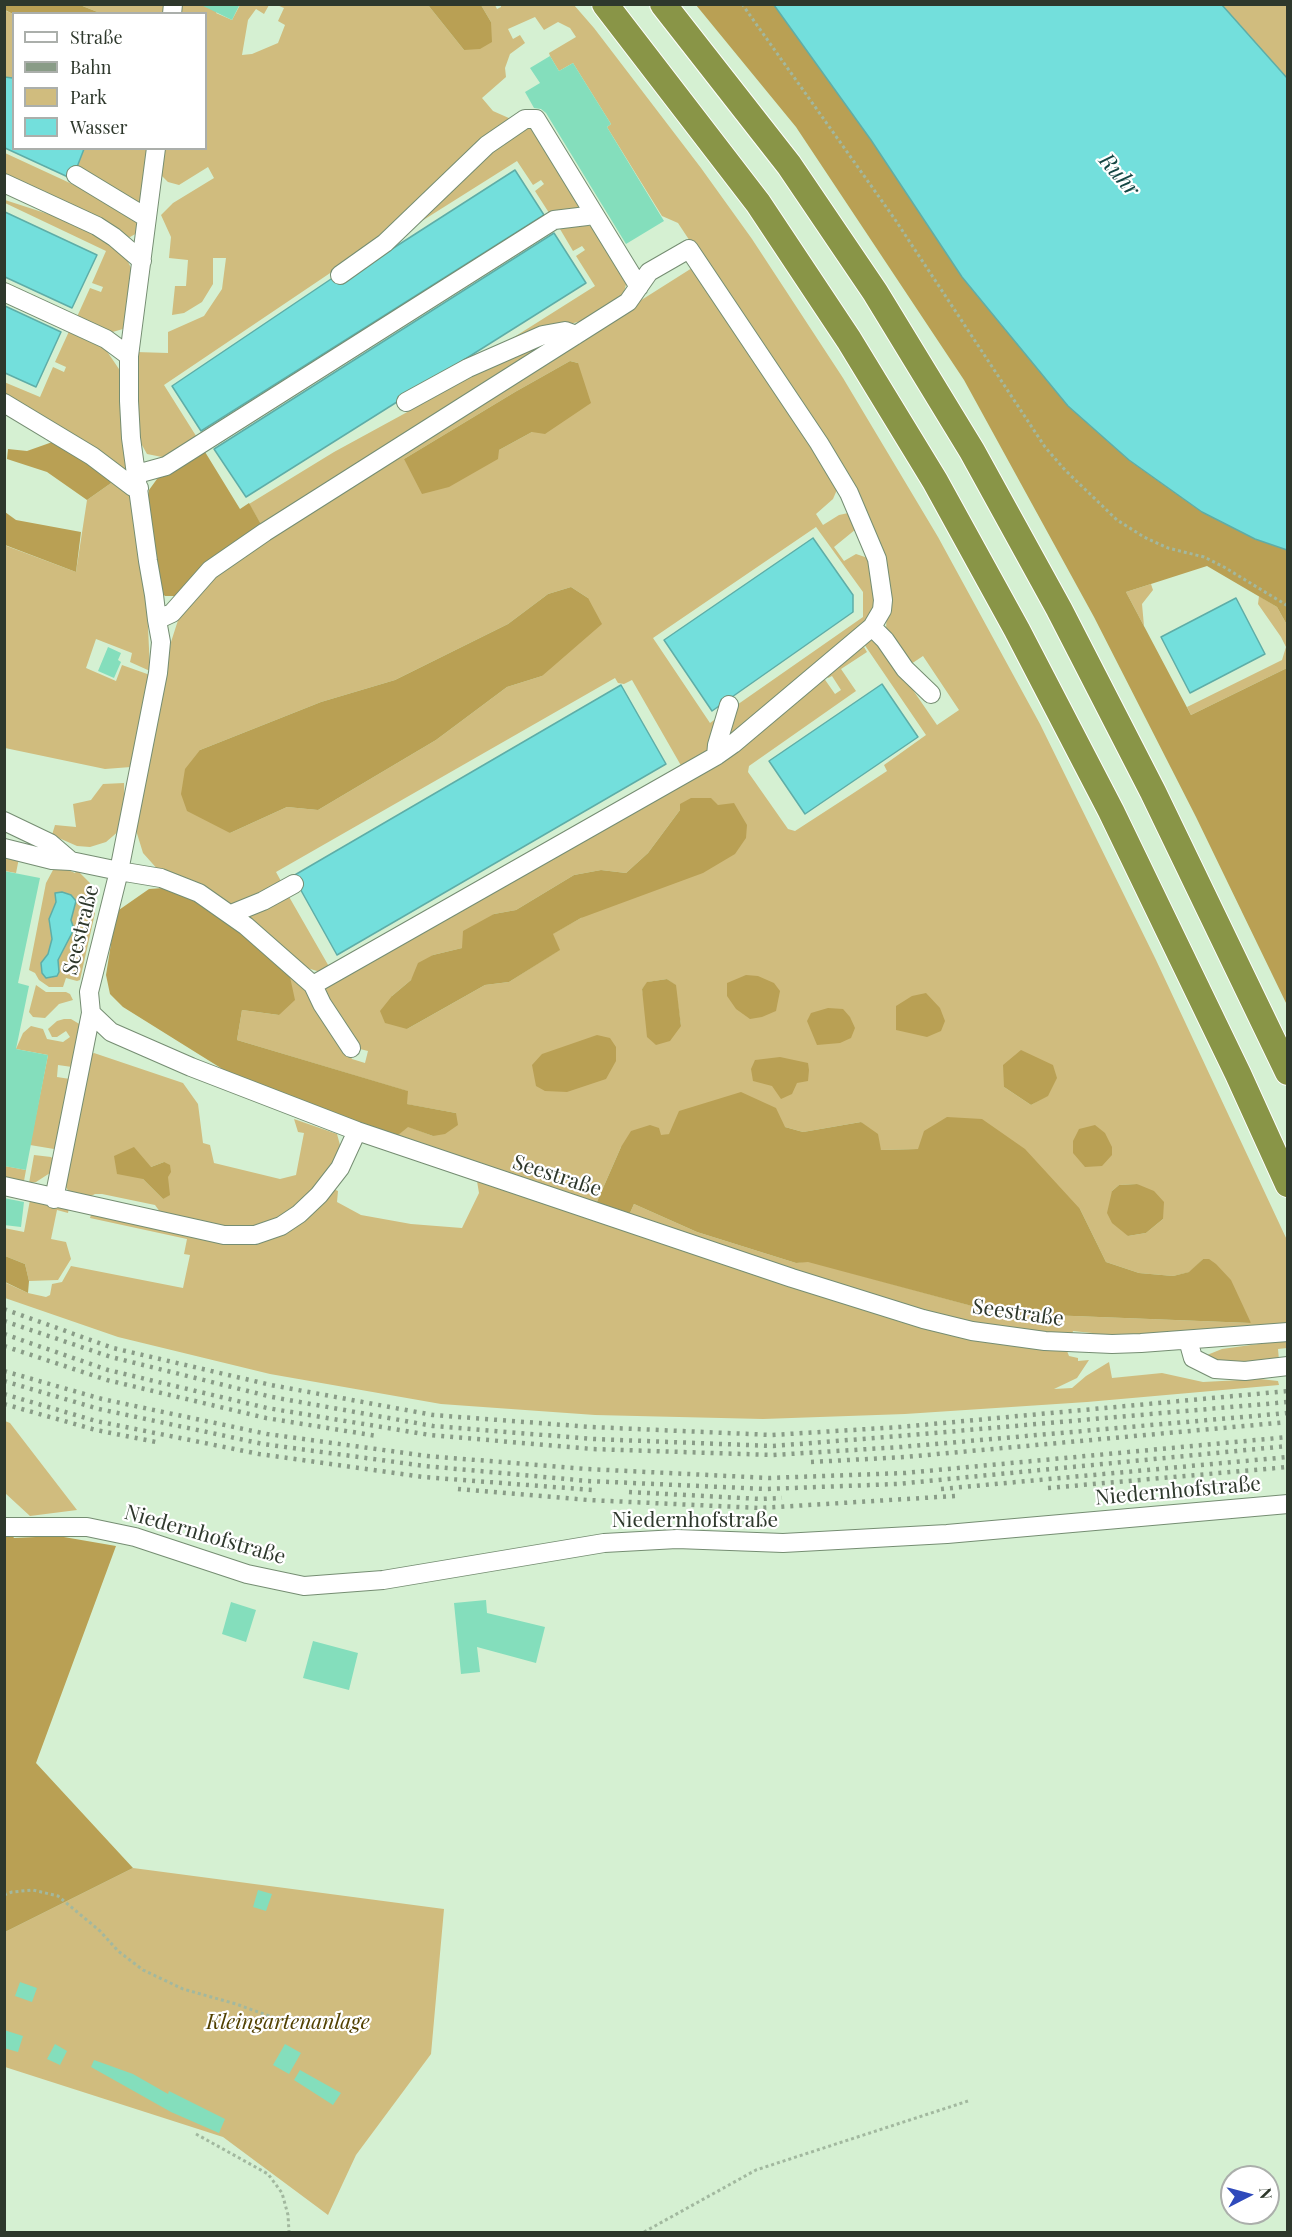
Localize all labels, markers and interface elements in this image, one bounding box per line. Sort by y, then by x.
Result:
legend [12,12,207,150]
text: Straße [70,25,123,49]
text: Bahn [70,55,112,79]
text: Park [70,85,107,109]
text: Wasser [70,115,128,139]
water label: Ruhr [1093,148,1145,202]
street label: Seestraße [58,882,104,978]
street label: Seestraße [509,1150,605,1202]
street label: Seestraße [971,1294,1065,1332]
street label: Niedernhofstraße [1094,1471,1262,1511]
street label: Niedernhofstraße [122,1500,288,1570]
street label: Niedernhofstraße [612,1507,778,1533]
park label: Kleingartenanlage [206,2009,370,2035]
north arrow [1220,2165,1280,2225]
text: N [1255,2186,1277,2200]

